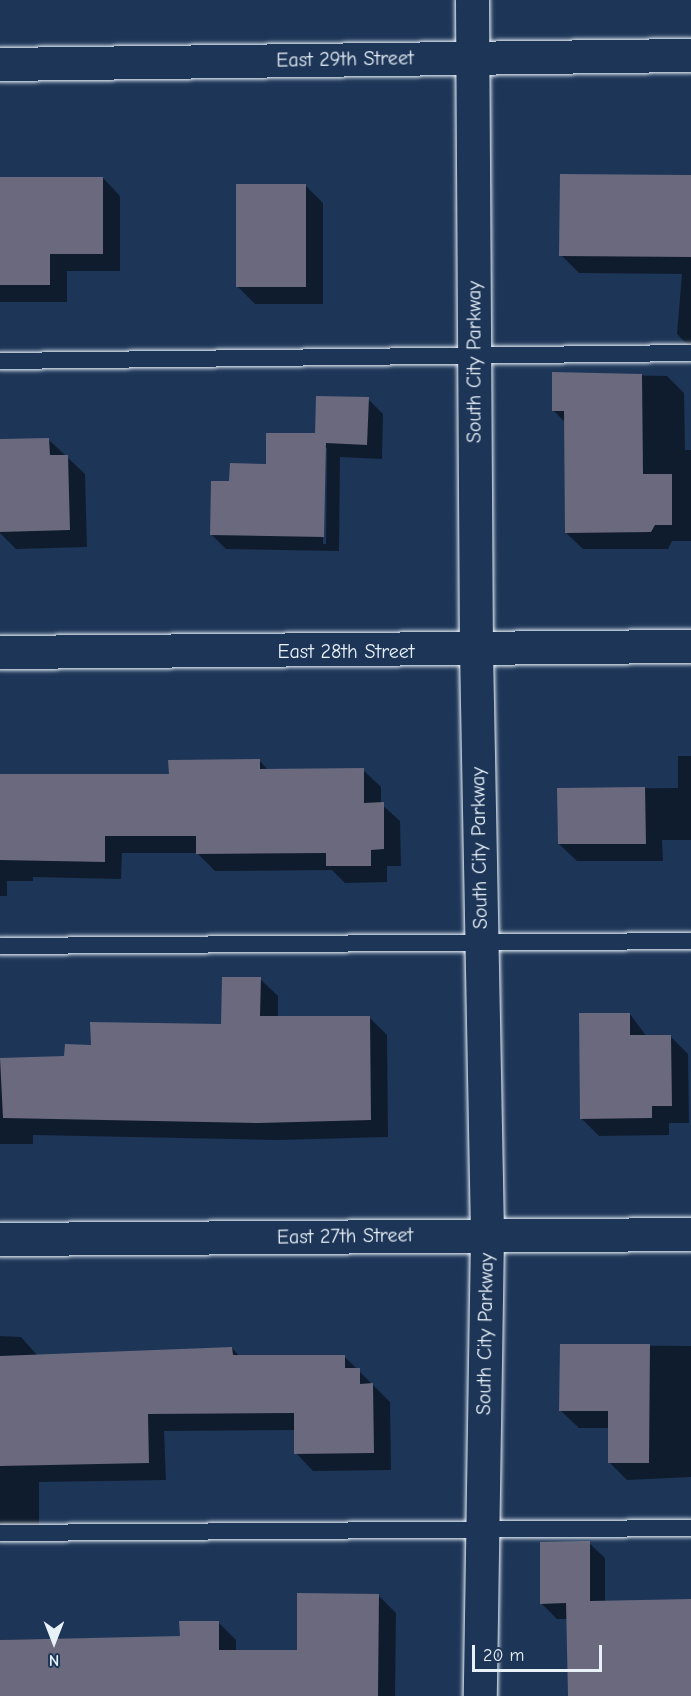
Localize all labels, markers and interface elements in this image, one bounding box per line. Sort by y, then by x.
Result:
street label: East 29th Street [276,46,414,72]
street label: South City Parkway [462,281,486,443]
street label: East 28th Street [277,639,415,663]
street label: South City Parkway [466,767,492,929]
street label: East 27th Street [277,1223,413,1249]
street label: South City Parkway [472,1253,498,1415]
north arrow [24,1612,84,1672]
scale bar [475,1633,606,1671]
text: 20 m [483,1645,524,1666]
text: N [49,1651,59,1669]

